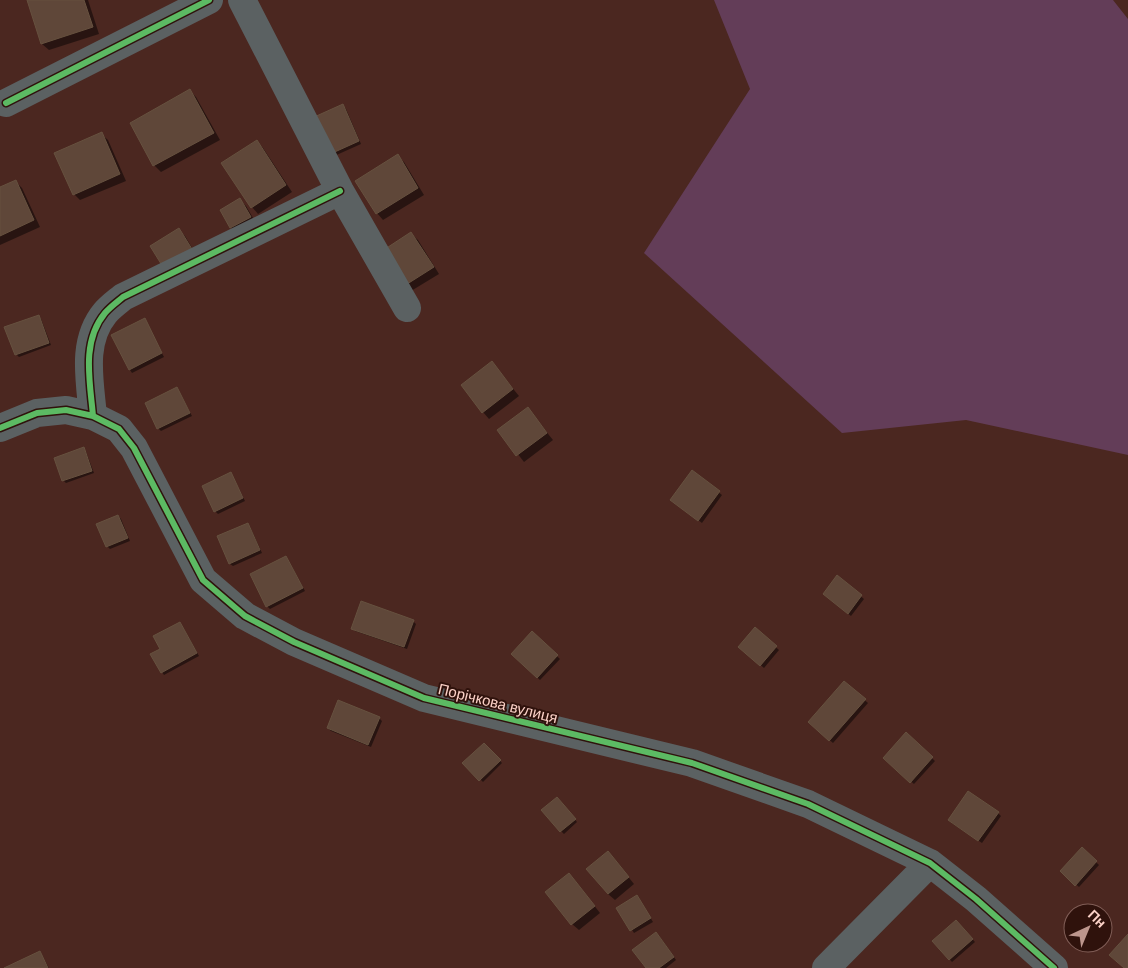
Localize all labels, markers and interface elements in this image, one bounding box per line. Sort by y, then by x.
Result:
street label: Порічкова вулиця [436,680,560,726]
north arrow [1063,903,1113,953]
text: Пн [1085,906,1109,931]

